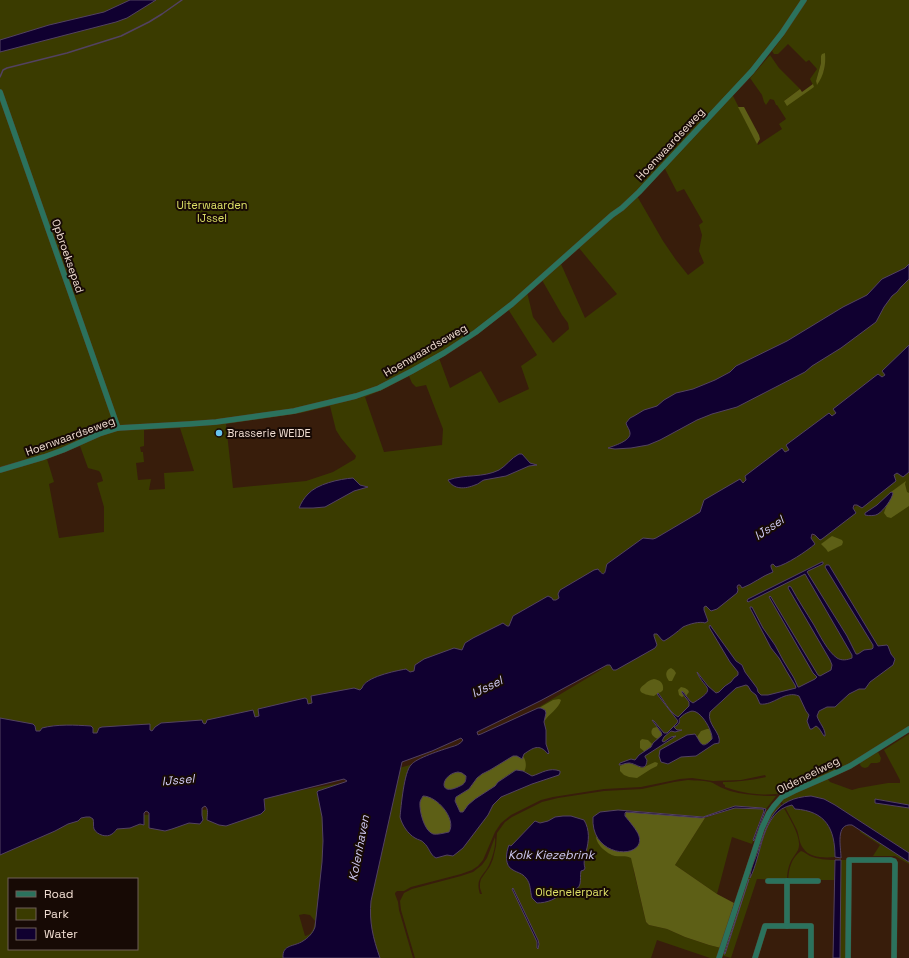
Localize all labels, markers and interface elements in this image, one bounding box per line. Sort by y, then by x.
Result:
street label: Hoenwaardseweg [633,105,707,183]
park label: Uiterwaarden IJssel [176,198,248,225]
street label: Opbroeksepad [49,217,87,295]
street label: Hoenwaardseweg [381,320,469,380]
street label: Hoenwaardseweg [23,413,117,459]
place label: Brasserie WEIDE [227,426,311,440]
marker: Brasserie WEIDE [214,428,224,438]
water label: IJssel [751,511,789,544]
water label: IJssel [469,672,507,701]
street label: Oldeneelweg [774,753,842,797]
water label: IJssel [161,770,197,789]
water label: Kolenhaven [345,813,373,882]
water label: Kolk Kiezebrink [508,847,596,863]
legend [8,878,138,950]
park label: Oldenelerpark [535,885,609,899]
text: Road [44,886,73,902]
text: Park [44,906,69,922]
text: Water [44,926,78,942]

